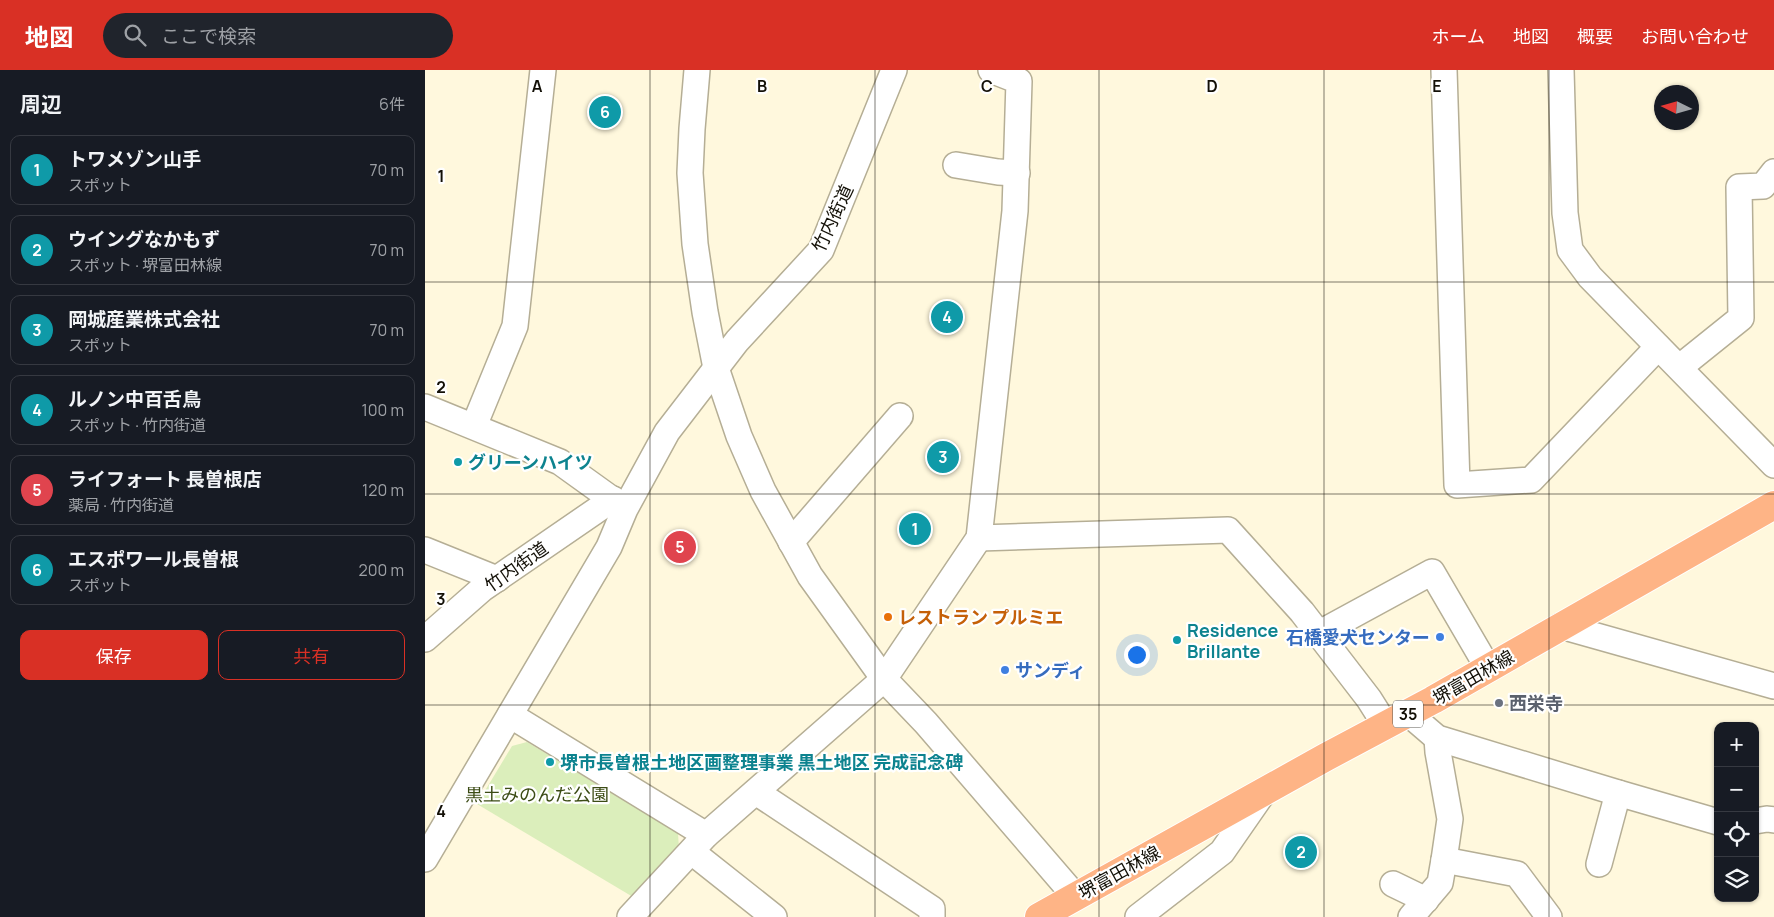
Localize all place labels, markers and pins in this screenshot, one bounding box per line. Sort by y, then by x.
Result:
pin: 6 [589,93,621,131]
pin: 4 [931,298,963,336]
pin: 3 [927,438,959,476]
place label: グリーンハイツ [468,450,593,474]
marker: グリーンハイツ [452,456,464,468]
pin: 1 [899,510,931,548]
pin: 5 [664,528,696,566]
place label: レストラン プルミエ [898,605,1064,629]
marker: レストラン プルミエ [882,611,894,623]
place label: Residence Brillante [1187,618,1278,663]
place label: 石橋愛犬センター [1286,625,1430,649]
marker: 石橋愛犬センター [1434,631,1446,643]
marker: Residence Brillante [1171,634,1183,646]
place label: サンディ [1015,658,1086,682]
marker: サンディ [999,664,1011,676]
place label: 西栄寺 [1509,691,1563,715]
marker: 西栄寺 [1493,697,1505,709]
place label: 堺市長曽根土地区画整理事業 黒土地区 完成記念碑 [560,750,963,774]
marker: 堺市長曽根土地区画整理事業 黒土地区 完成記念碑 [544,756,556,768]
pin: 2 [1285,833,1317,871]

